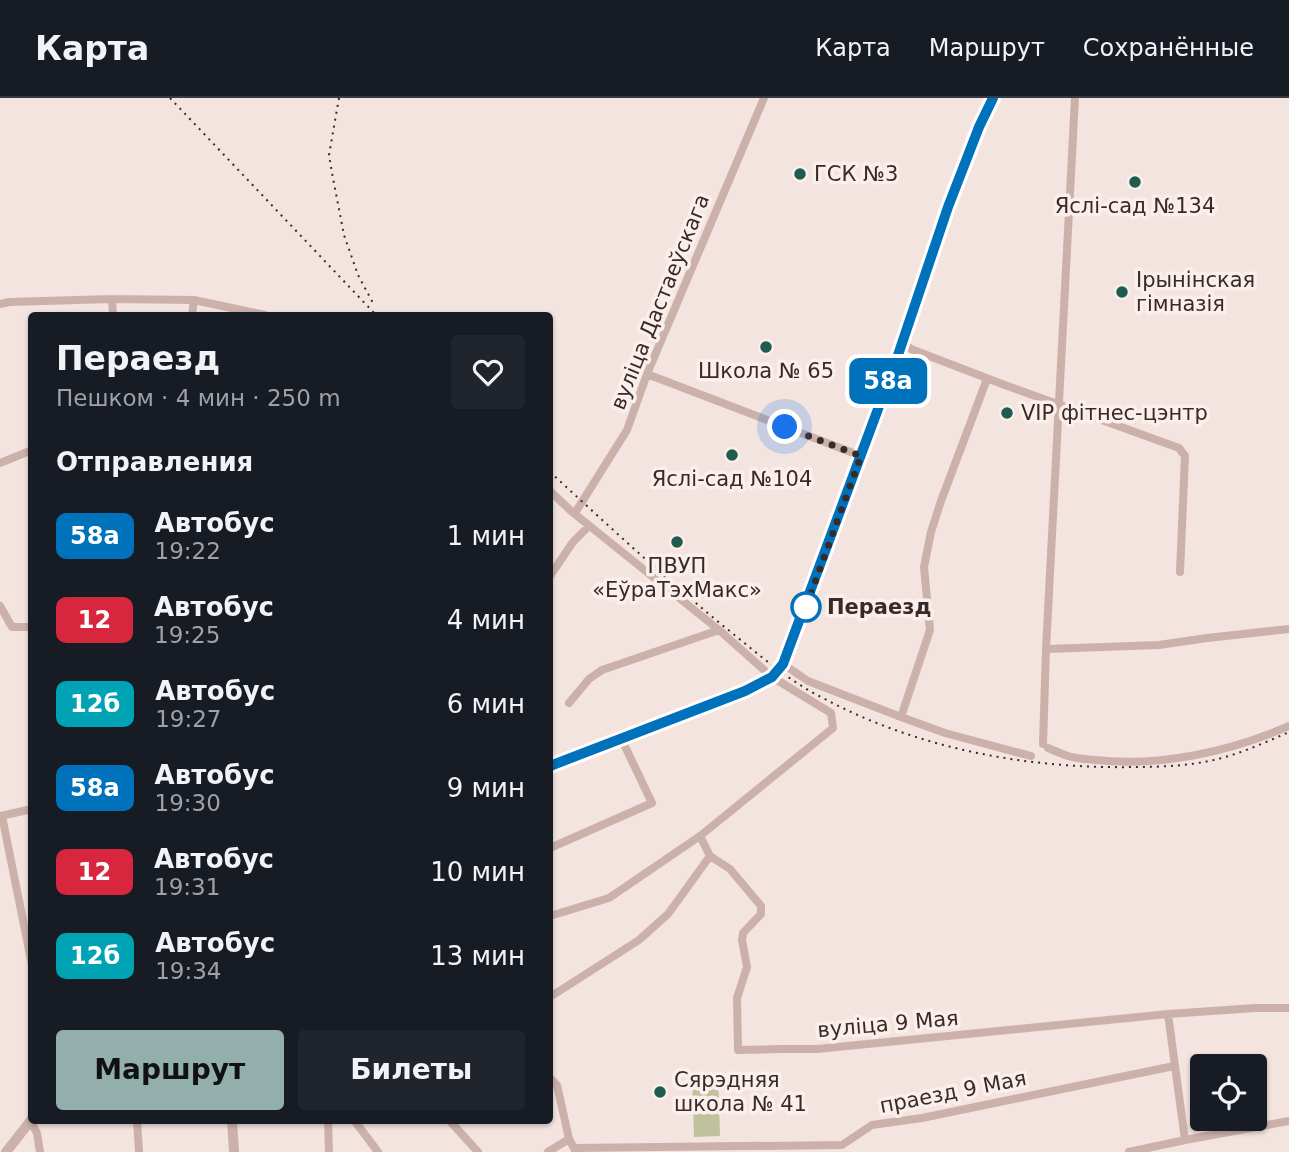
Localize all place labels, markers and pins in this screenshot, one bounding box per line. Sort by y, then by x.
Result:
place label: ГСК №3 [814,162,898,186]
marker: ГСК №3 [792,166,808,182]
marker: Яслі-сад №134 [1127,174,1143,190]
place label: Яслі-сад №134 [1055,194,1215,218]
place label: Ірынінская гімназія [1136,268,1255,316]
marker: Ірынінская гімназія [1114,284,1130,300]
marker: Школа № 65 [758,339,774,355]
place label: Школа № 65 [698,359,834,383]
place label: VIP фітнес-цэнтр [1021,401,1208,425]
marker: VIP фітнес-цэнтр [999,405,1015,421]
marker: Яслі-сад №104 [724,447,740,463]
place label: Яслі-сад №104 [652,467,812,491]
marker: ПВУП «ЕўраТэхМакс» [669,534,685,550]
place label: ПВУП «ЕўраТэхМакс» [592,554,762,602]
marker: Пераезд [791,592,821,622]
place label: Пераезд [827,595,931,619]
place label: Сярэдняя школа № 41 [674,1068,807,1116]
marker: Сярэдняя школа № 41 [652,1084,668,1100]

